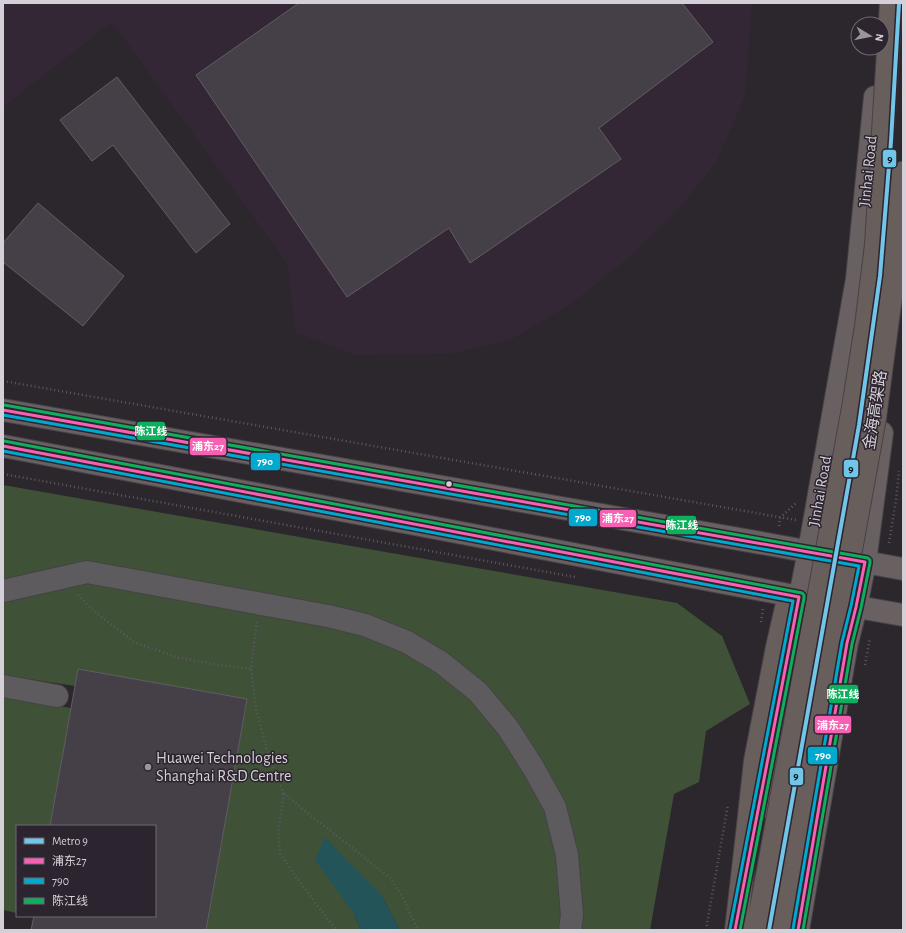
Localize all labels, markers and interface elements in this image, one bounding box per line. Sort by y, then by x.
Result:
north arrow [850,16,890,56]
text: N [873,33,885,42]
street label: Jinhai Road [856,135,880,207]
line badge: 9 [882,149,897,168]
text: 9 [887,154,893,165]
street label: 金海高架路 [860,369,889,451]
line badge: 陈江线 [136,421,166,441]
text: 陈江线 [135,425,168,437]
line badge: 浦东27 [189,437,227,456]
text: 浦东27 [192,440,224,452]
line badge: 790 [250,452,281,471]
street label: Jinhai Road [806,455,834,527]
text: 790 [257,456,273,467]
line badge: 9 [843,459,859,478]
text: 9 [848,464,854,475]
unlabelled marker [444,479,454,489]
line badge: 790 [568,508,598,527]
line badge: 浦东27 [599,509,637,528]
text: 790 [575,512,591,523]
text: 浦东27 [602,512,634,524]
line badge: 陈江线 [666,515,697,535]
text: 陈江线 [666,519,699,531]
line badge: 陈江线 [828,684,859,704]
text: 陈江线 [827,688,860,700]
line badge: 浦东27 [814,715,852,734]
text: 浦东27 [817,719,849,731]
line badge: 790 [807,746,838,765]
place label: Huawei Technologies Shanghai R&D Centre [156,750,291,784]
text: 790 [815,750,831,761]
marker: Huawei Technologies Shanghai R&D Centre [143,762,153,772]
line badge: 9 [789,767,804,786]
text: 9 [793,771,799,782]
legend [16,825,156,917]
text: Metro 9 [52,835,88,847]
text: 浦东27 [52,854,86,867]
text: 790 [52,875,69,887]
text: 陈江线 [52,894,88,907]

